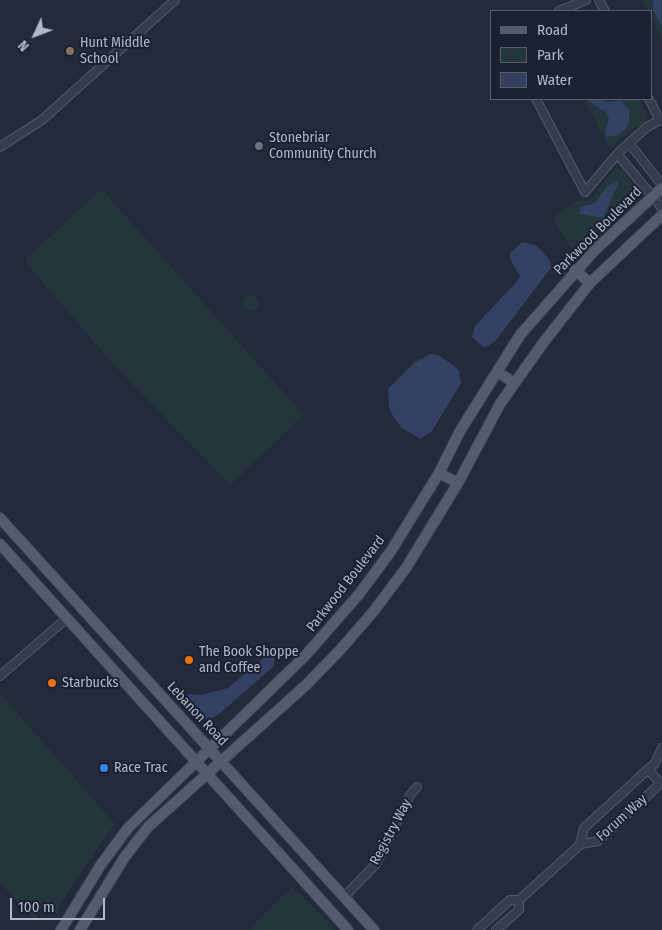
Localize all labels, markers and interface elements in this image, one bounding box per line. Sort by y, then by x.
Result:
north arrow [10,10,60,60]
legend [490,10,652,100]
text: Road [537,21,568,39]
place label: Hunt Middle School [80,35,150,68]
text: N [15,37,33,54]
marker: Hunt Middle School [64,45,76,57]
text: Park [537,46,564,64]
text: Water [537,71,572,89]
place label: Stonebriar Community Church [269,130,377,162]
marker: Stonebriar Community Church [253,140,265,152]
street label: Parkwood Boulevard [551,184,645,278]
street label: Parkwood Boulevard [303,533,389,635]
place label: The Book Shoppe and Coffee [199,644,299,676]
marker: The Book Shoppe and Coffee [183,654,195,666]
place label: Starbucks [62,675,118,691]
marker: Starbucks [46,677,58,689]
street label: Lebanon Road [163,678,231,750]
place label: Race Trac [114,760,168,776]
marker: Race Trac [98,762,110,774]
street label: Forum Way [593,791,651,845]
street label: Registry Way [367,796,415,868]
scale bar [12,888,108,920]
text: 100 m [18,898,55,916]

